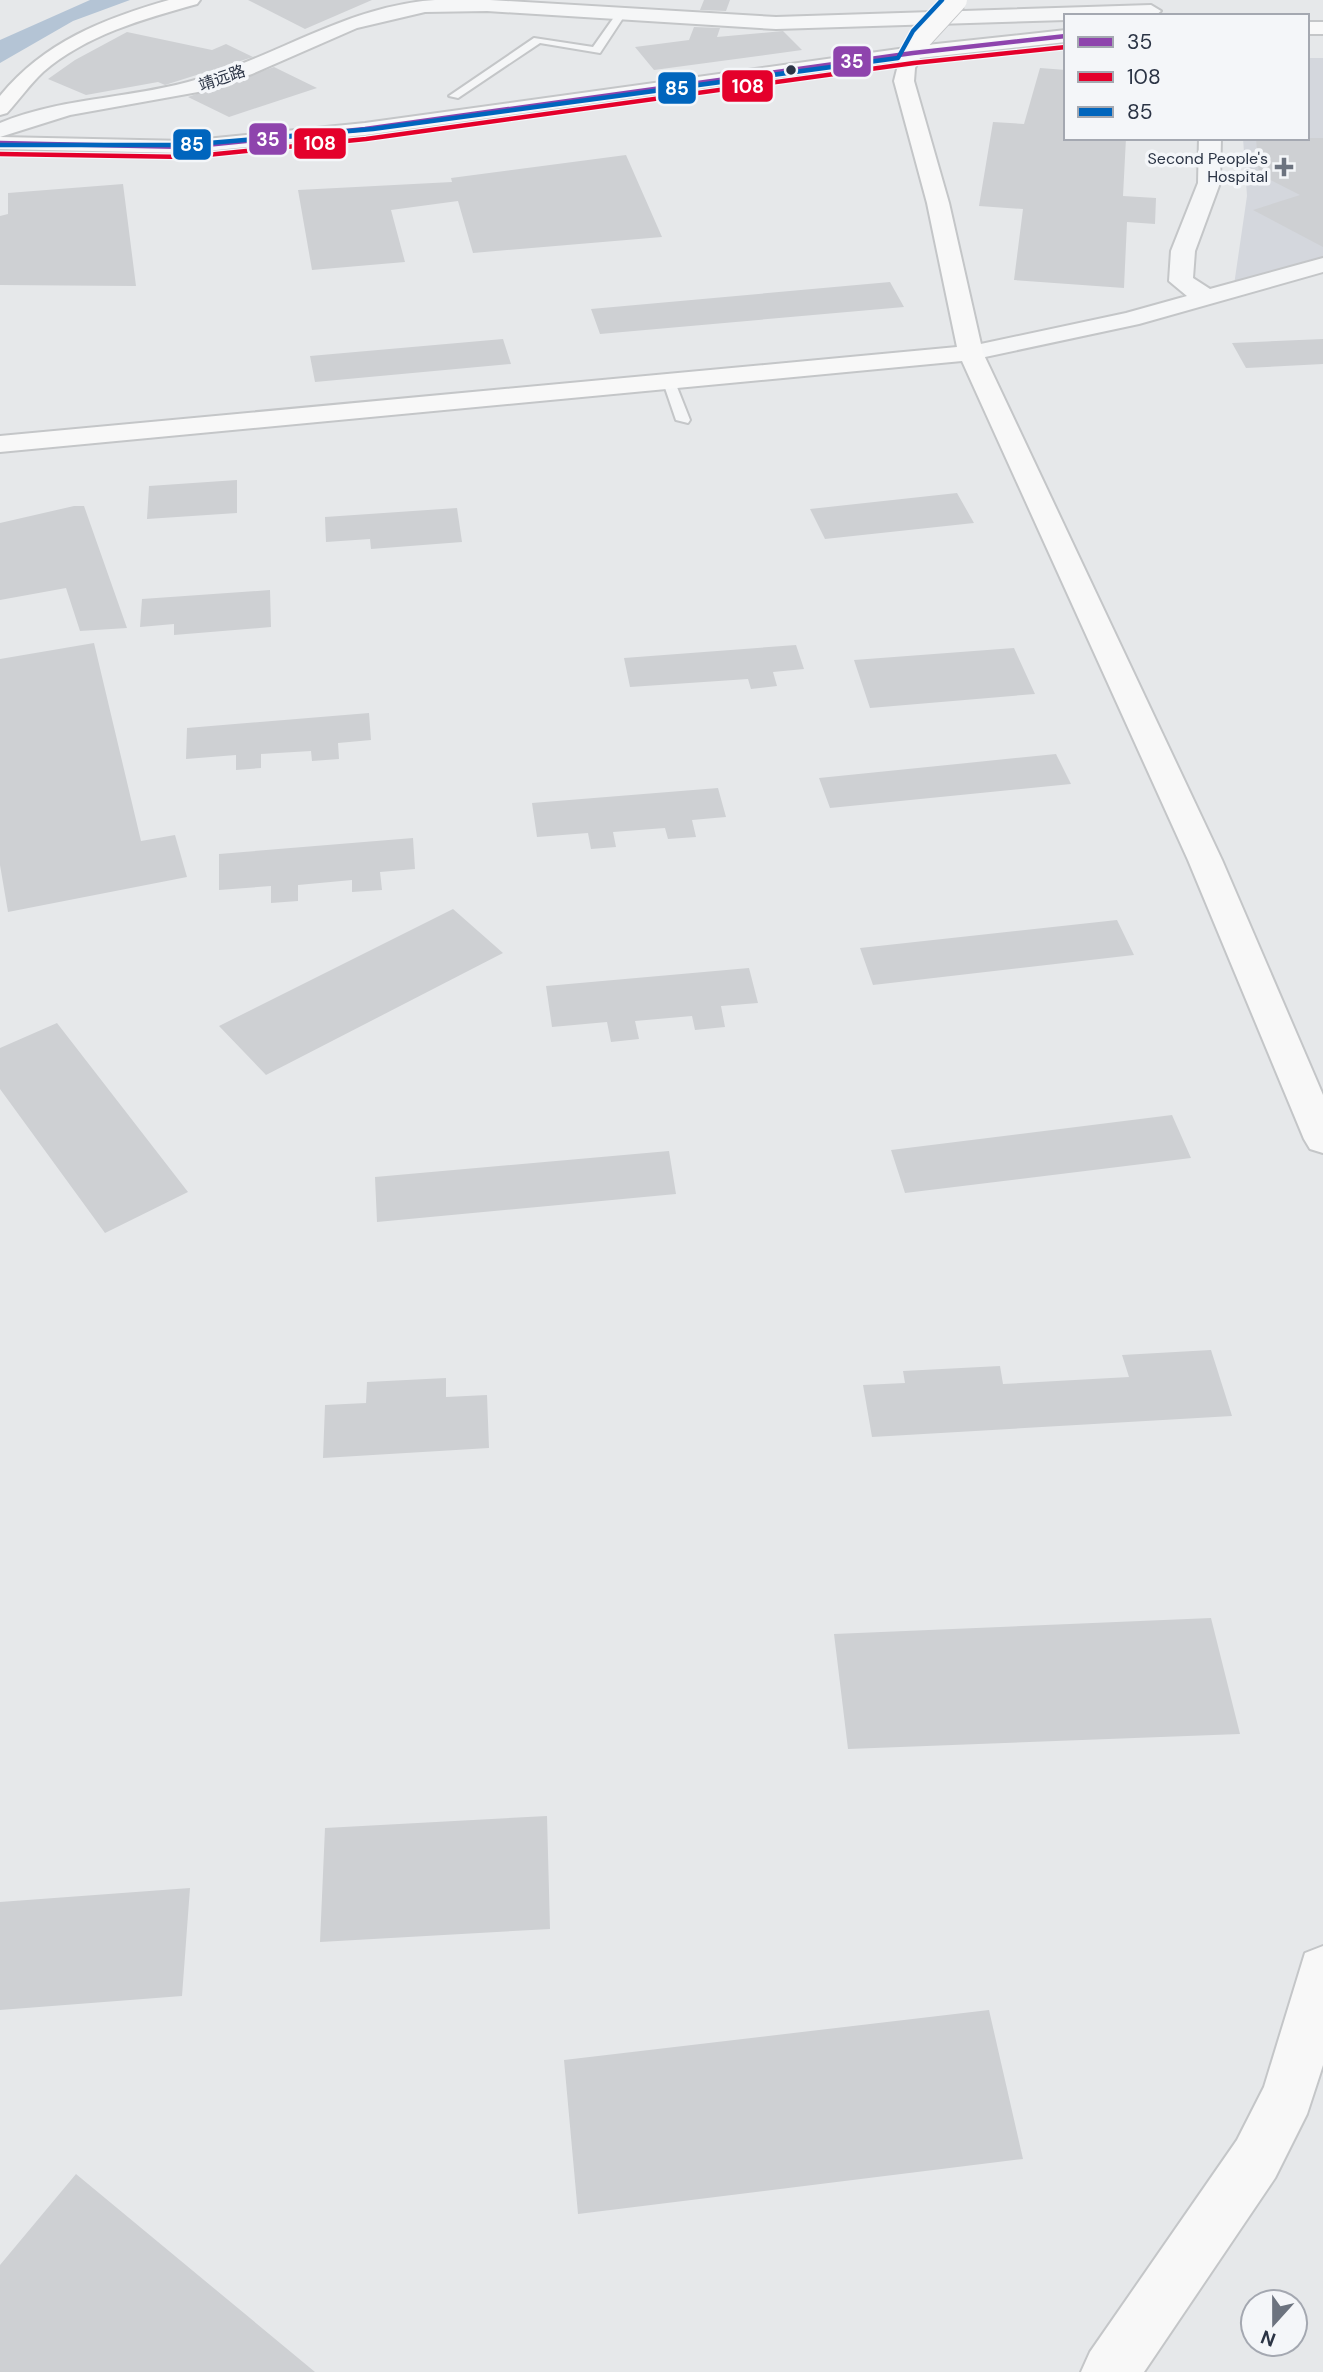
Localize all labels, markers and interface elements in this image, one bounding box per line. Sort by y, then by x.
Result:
legend [1064,14,1309,140]
text: 35 [1127,28,1152,56]
line badge: 35 [832,45,872,78]
text: 35 [840,49,864,74]
street label: 靖远路 [196,60,248,96]
unlabelled marker [784,63,798,77]
text: 108 [1127,63,1161,91]
line badge: 108 [721,69,774,103]
line badge: 85 [657,71,697,105]
text: 108 [732,74,764,99]
text: 85 [665,76,689,101]
text: 85 [1127,98,1153,126]
line badge: 35 [248,122,288,156]
text: 35 [256,127,280,152]
line badge: 108 [293,127,347,160]
line badge: 85 [172,128,212,161]
text: 108 [304,131,336,156]
text: 85 [180,132,204,157]
place label: Second People's Hospital [1148,148,1268,187]
marker: Second People's Hospital [1274,157,1294,177]
north arrow [1239,2288,1309,2358]
text: N [1257,2324,1279,2353]

